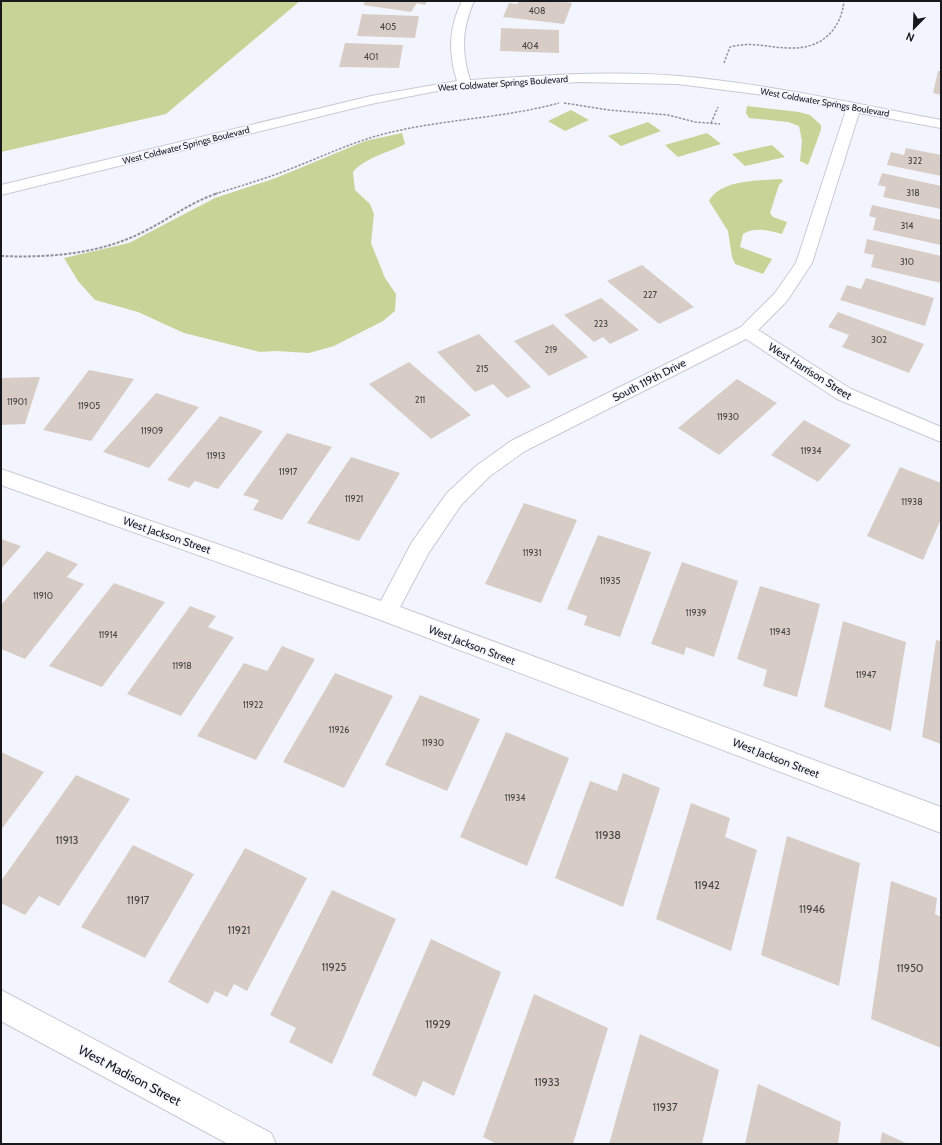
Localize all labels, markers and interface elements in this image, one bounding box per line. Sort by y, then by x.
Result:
house number: 408 [529,5,545,16]
north arrow [894,8,934,48]
house number: 405 [380,21,396,32]
text: N [904,29,916,45]
house number: 404 [522,40,538,51]
house number: 401 [364,51,378,62]
street label: West Coldwater Springs Boulevard [438,73,568,93]
street label: West Coldwater Springs Boulevard [760,85,890,119]
street label: West Coldwater Springs Boulevard [121,124,251,166]
house number: 322 [908,155,922,166]
house number: 318 [906,187,920,198]
house number: 314 [900,220,914,231]
house number: 310 [900,256,914,267]
house number: 227 [643,289,657,300]
house number: 223 [594,318,608,329]
house number: 302 [871,334,887,345]
street label: West Harrison Street [766,340,855,403]
house number: 219 [545,344,557,355]
street label: South 119th Drive [610,355,688,405]
house number: 215 [476,363,488,374]
house number: 211 [415,394,425,405]
house number: 11901 [7,396,27,407]
house number: 11905 [78,400,100,411]
house number: 11930 [717,411,739,422]
house number: 11909 [141,425,163,436]
house number: 11934 [800,445,822,456]
house number: 11913 [207,450,226,461]
house number: 11917 [279,466,298,477]
house number: 11921 [345,493,363,504]
house number: 11938 [901,496,923,507]
street label: West Jackson Street [121,513,213,557]
house number: 11931 [523,547,541,558]
house number: 11935 [600,575,620,586]
house number: 11910 [33,590,53,601]
house number: 11939 [686,607,706,618]
street label: West Jackson Street [427,622,518,668]
house number: 11943 [769,626,791,637]
house number: 11914 [98,629,118,640]
house number: 11918 [172,660,192,671]
house number: 11947 [856,669,877,680]
house number: 11922 [243,699,263,710]
house number: 11926 [329,724,349,735]
street label: West Jackson Street [731,735,822,781]
house number: 11930 [422,737,444,748]
house number: 11934 [504,792,526,803]
house number: 11938 [595,828,621,842]
house number: 11913 [56,833,79,847]
house number: 11942 [694,878,720,892]
house number: 11917 [127,893,150,907]
house number: 11946 [799,902,825,916]
house number: 11921 [228,923,250,937]
house number: 11925 [321,960,347,974]
house number: 11950 [896,961,924,975]
house number: 11929 [425,1017,451,1031]
street label: West Madison Street [76,1041,185,1109]
house number: 11933 [534,1075,560,1089]
house number: 11937 [653,1100,678,1114]

